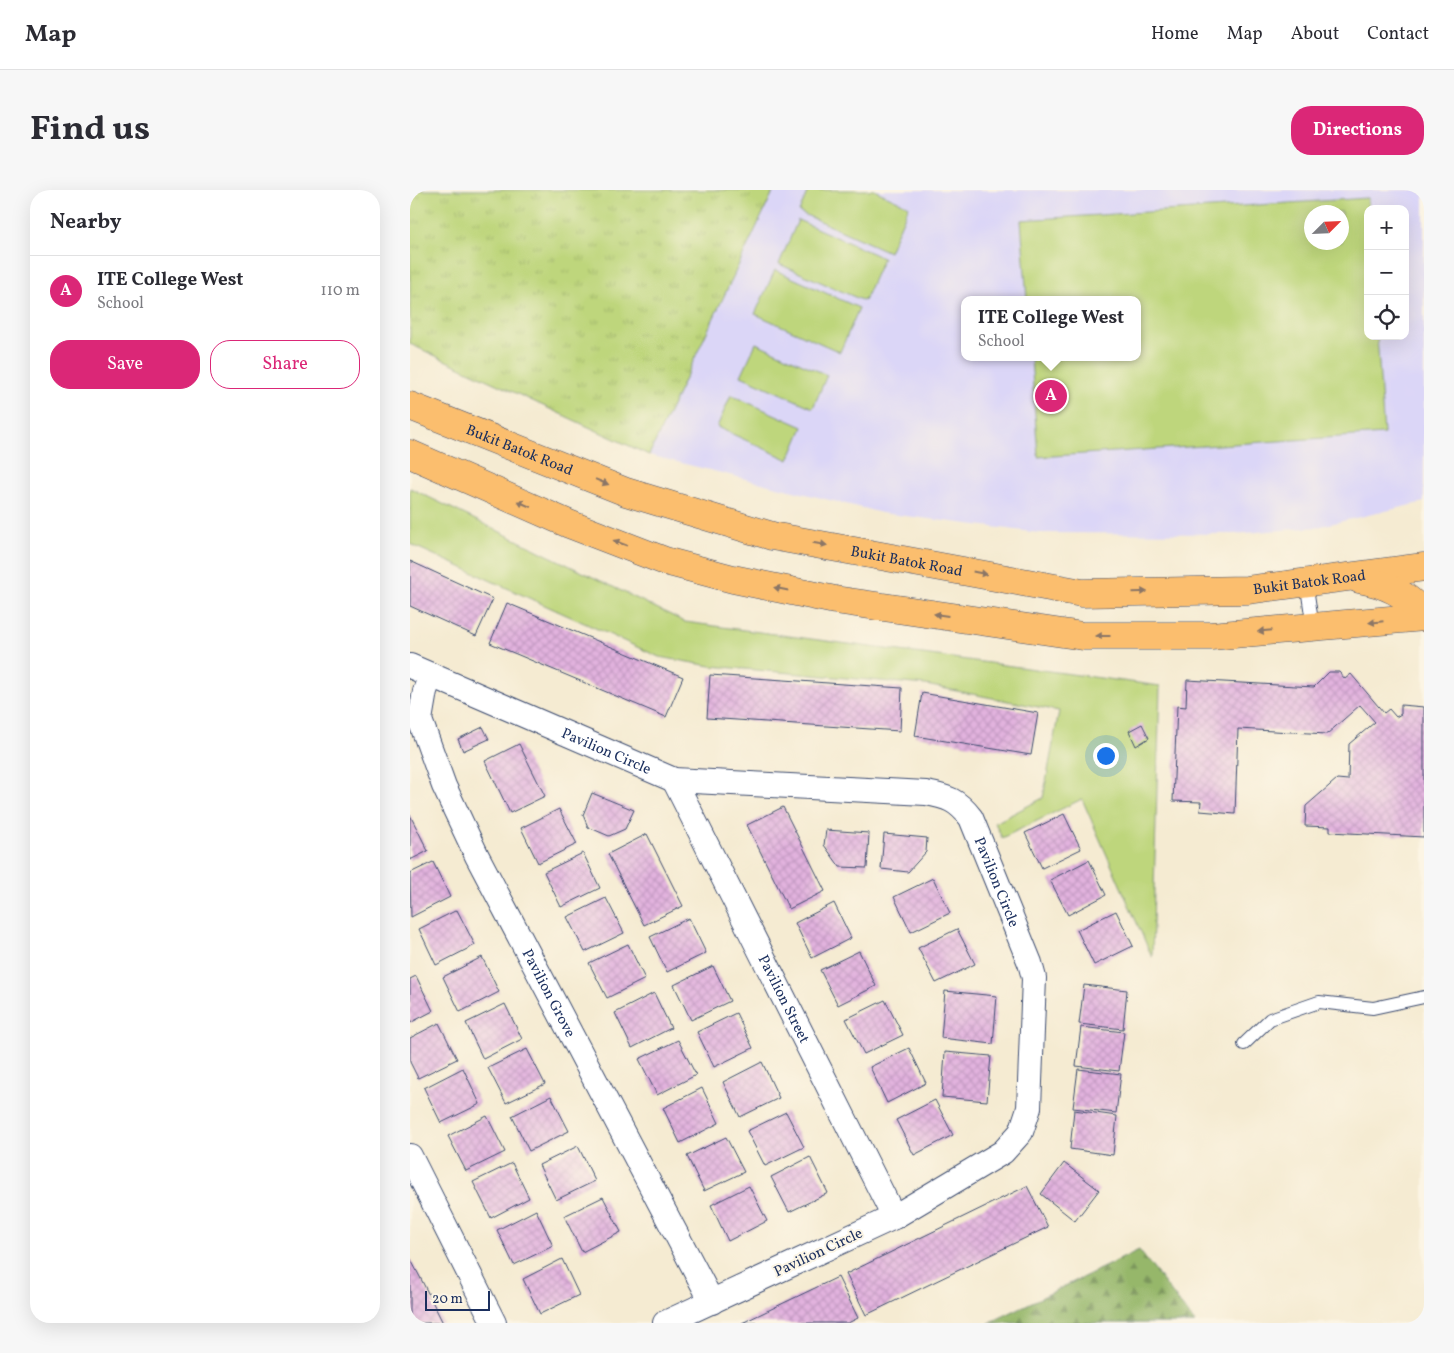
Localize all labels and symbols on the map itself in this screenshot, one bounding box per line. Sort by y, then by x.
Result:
north arrow [1304,205,1349,250]
pin: A [1035,377,1067,415]
street label: Bukit Batok Road [462,420,576,482]
one-way arrow [595,479,609,487]
one-way arrow [517,500,531,508]
one-way arrow [613,539,627,547]
one-way arrow [812,541,828,549]
street label: Bukit Batok Road [849,542,964,583]
street label: Bukit Batok Road [1252,566,1367,601]
one-way arrow [972,570,988,578]
one-way arrow [774,585,789,593]
one-way arrow [1133,588,1149,596]
one-way arrow [933,611,949,619]
one-way arrow [1367,618,1383,626]
one-way arrow [1257,628,1273,636]
one-way arrow [1094,632,1110,640]
street label: Pavilion Circle [558,724,654,781]
your location [1093,743,1119,769]
street label: Pavilion Circle [968,834,1023,931]
street label: Pavilion Grove [516,946,580,1042]
street label: Pavilion Street [752,952,814,1047]
street label: Pavilion Circle [771,1224,866,1283]
scale bar [425,1288,490,1311]

